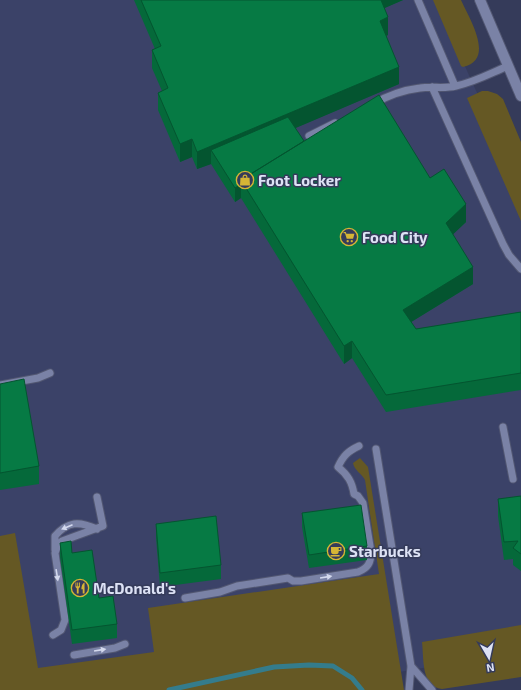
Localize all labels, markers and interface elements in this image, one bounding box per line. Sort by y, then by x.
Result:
shop icon: Foot Locker [235,170,255,190]
place label: Foot Locker [258,171,341,189]
supermarket icon: Food City [339,227,359,247]
place label: Food City [362,228,428,247]
one-way arrow [60,525,72,531]
cafe icon: Starbucks [326,541,346,561]
place label: Starbucks [349,542,421,560]
one-way arrow [54,569,60,581]
one-way arrow [320,574,332,580]
restaurant icon: McDonald's [70,578,90,598]
place label: McDonald's [93,579,176,597]
north arrow [469,638,509,678]
one-way arrow [94,647,106,653]
text: N [486,661,496,675]

